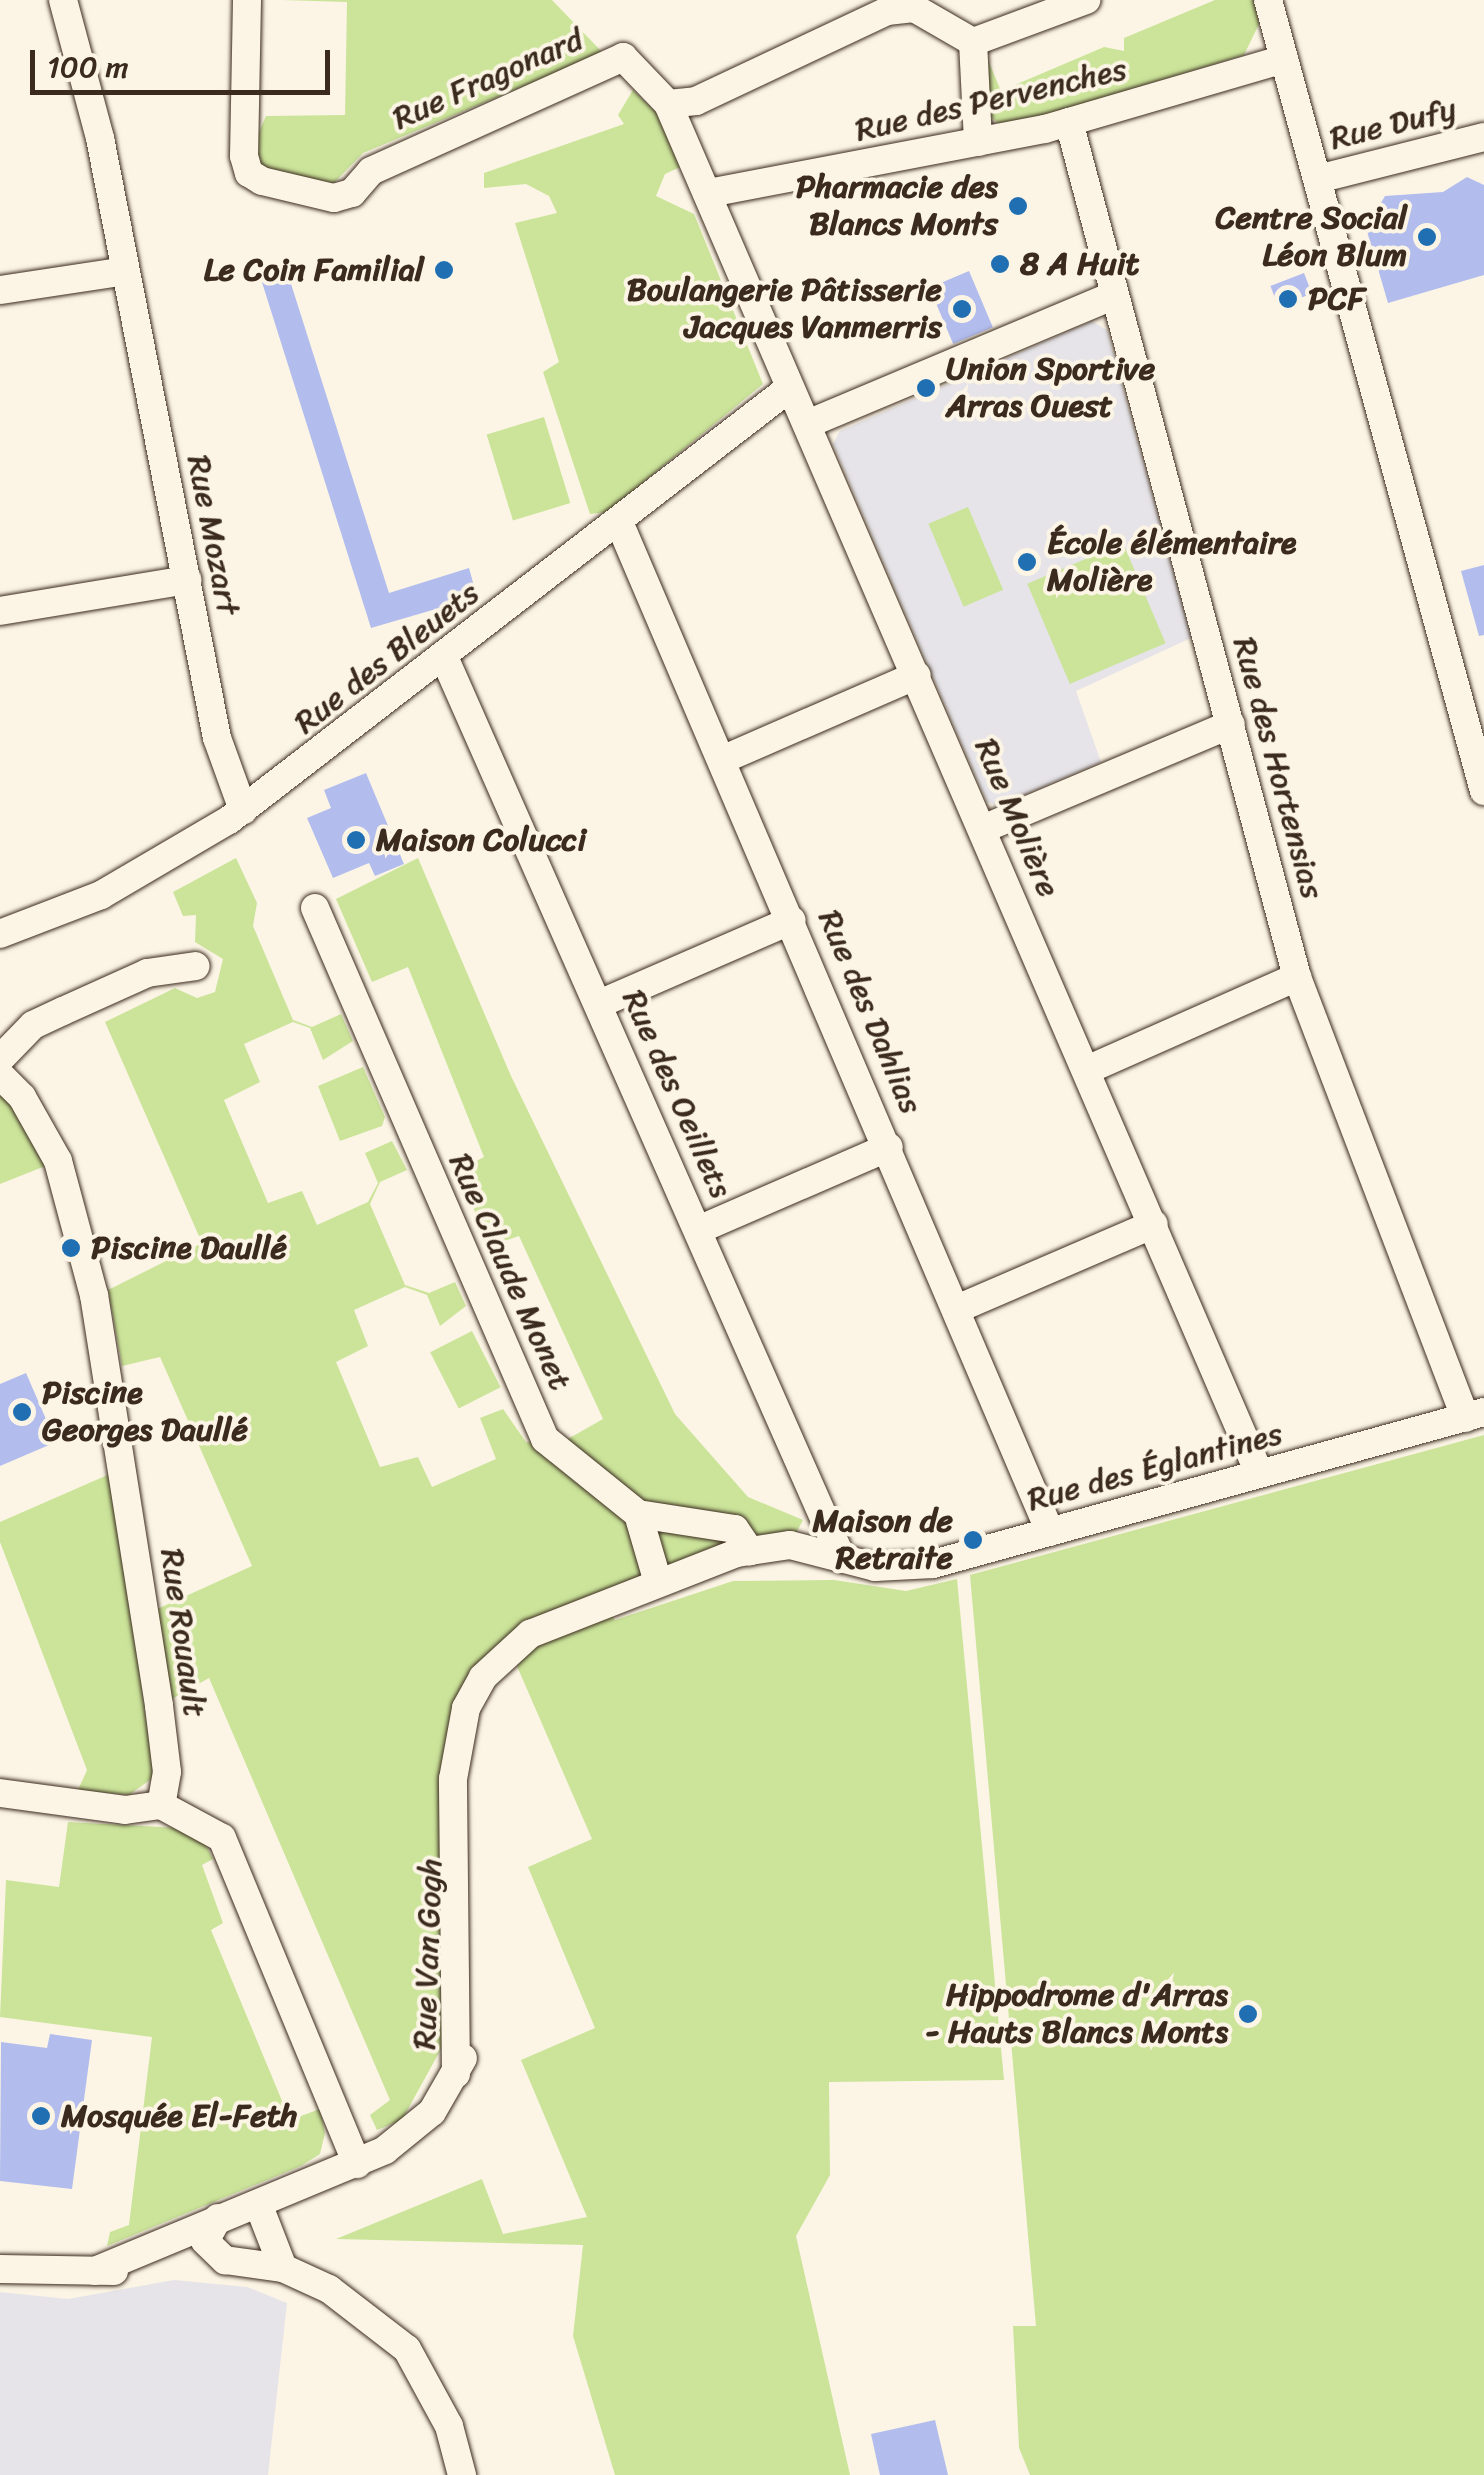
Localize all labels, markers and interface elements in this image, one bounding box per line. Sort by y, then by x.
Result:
street label: Rue Fragonard [387,20,589,138]
scale bar [35,30,335,92]
text: 100 m [47,40,129,94]
street label: Rue des Pervenches [852,50,1130,150]
street label: Rue Dufy [1326,90,1460,158]
place label: Pharmacie des Blancs Monts [794,169,998,244]
marker: Pharmacie des Blancs Monts [1007,195,1029,217]
place label: Centre Social Léon Blum [1215,200,1407,275]
marker: Centre Social Léon Blum [1416,226,1438,248]
place label: 8 A Huit [1020,245,1140,283]
place label: Le Coin Familial [204,251,424,289]
marker: 8 A Huit [989,253,1011,275]
marker: Le Coin Familial [433,259,455,281]
place label: Boulangerie Pâtisserie Jacques Vanmerris [627,272,942,347]
place label: PCF [1308,280,1365,318]
marker: PCF [1277,288,1299,310]
marker: Boulangerie Pâtisserie Jacques Vanmerris [951,298,973,320]
place label: Union Sportive Arras Ouest [946,351,1153,426]
marker: Union Sportive Arras Ouest [915,377,937,399]
street label: Rue Mozart [179,452,247,618]
place label: École élémentaire Molière [1047,525,1300,600]
marker: École élémentaire Molière [1016,551,1038,573]
street label: Rue des Bleuets [287,574,487,742]
street label: Rue des Hortensias [1224,632,1332,904]
street label: Rue Molière [967,734,1067,902]
place label: Maison Colucci [376,821,586,859]
marker: Maison Colucci [345,829,367,851]
street label: Rue des Dahlias [810,905,930,1119]
street label: Rue des Oeillets [614,983,740,1205]
street label: Rue Claude Monet [441,1148,579,1396]
place label: Piscine Daullé [91,1229,287,1267]
marker: Piscine Daullé [60,1237,82,1259]
place label: Piscine Georges Daullé [42,1375,248,1450]
marker: Piscine Georges Daullé [11,1401,33,1423]
street label: Rue des Églantines [1023,1414,1287,1520]
place label: Maison de Retraite [813,1503,953,1578]
marker: Maison de Retraite [962,1529,984,1551]
street label: Rue Rouault [152,1546,214,1720]
street label: Rue Van Gogh [406,1859,450,2049]
place label: Hippodrome d'Arras - Hauts Blancs Monts [924,1977,1228,2052]
marker: Hippodrome d'Arras - Hauts Blancs Monts [1237,2003,1259,2025]
place label: Mosquée El-Feth [61,2097,297,2135]
marker: Mosquée El-Feth [30,2105,52,2127]

